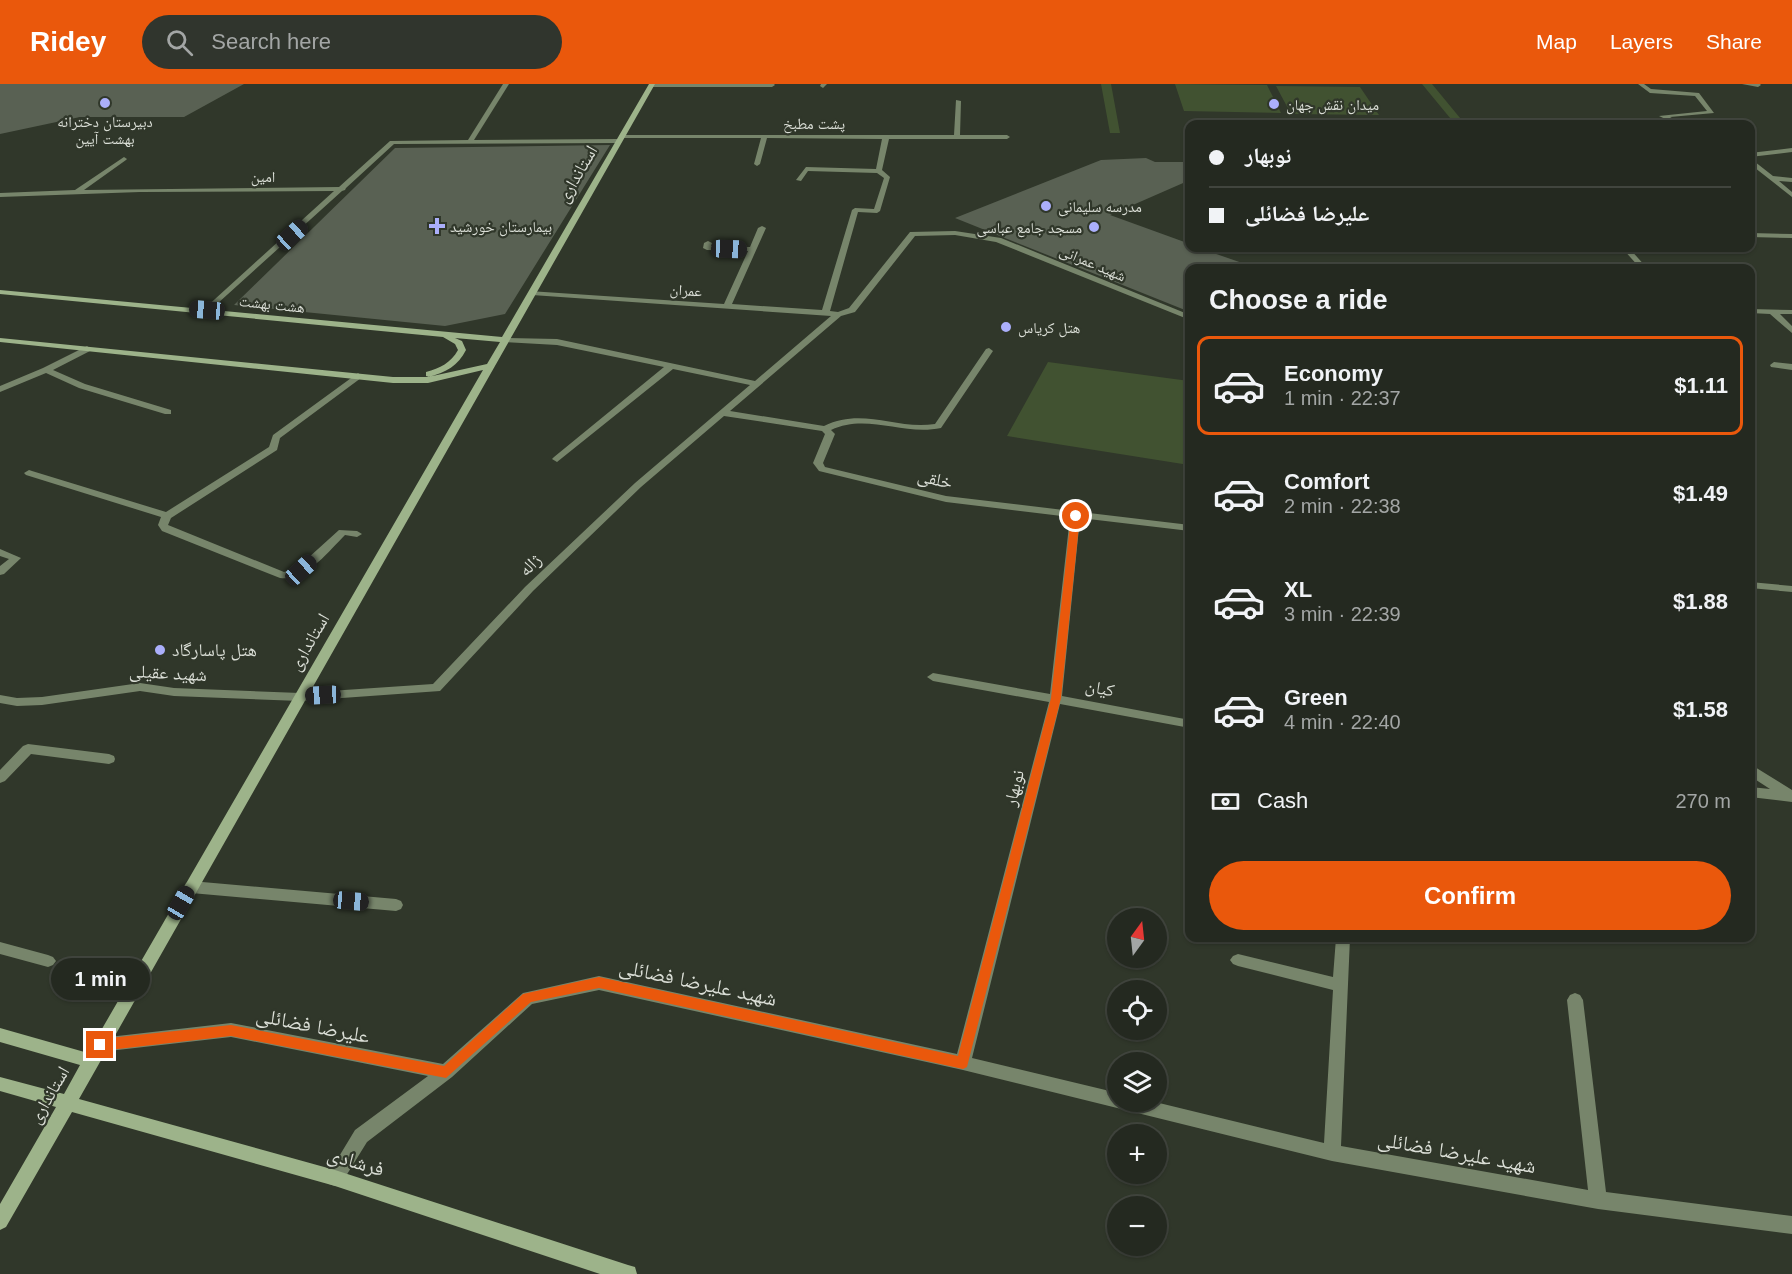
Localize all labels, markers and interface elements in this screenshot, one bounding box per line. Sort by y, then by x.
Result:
search box [142,15,562,69]
text: Ridey [30,26,106,57]
icon: search [163,26,196,59]
text: Search here [211,29,331,54]
text: Map [1536,30,1577,53]
text: Layers [1610,30,1673,53]
text: Share [1706,30,1762,53]
marker: دبیرستان دخترانه بهشت آیین [98,96,112,110]
place label: میدان نقش جهان [1286,96,1379,115]
marker: میدان نقش جهان [1267,97,1281,111]
place label: دبیرستان دخترانه بهشت آیین [57,113,153,149]
street label: پشت مطبخ [783,115,845,134]
street label: استانداری [553,142,602,207]
text: نوبهار [1245,143,1291,168]
street label: امین [251,168,275,187]
place label: مدرسه سلیمانی [1058,198,1142,217]
marker: مدرسه سلیمانی [1039,199,1053,213]
text: علیرضا فضائلی [1245,201,1369,226]
car [273,216,311,254]
marker: بیمارستان خورشید [428,217,446,235]
place label: بیمارستان خورشید [450,218,552,237]
place label: مسجد جامع عباسی [977,219,1082,238]
marker: مسجد جامع عباسی [1087,220,1101,234]
car [711,239,747,259]
street label: شهید عمرانی [1057,241,1129,286]
street label: عمران [669,280,703,302]
text: Choose a ride [1209,285,1388,315]
street label: هشت بهشت [238,292,306,317]
car [188,299,226,321]
place label: هتل کریاس [1018,319,1080,338]
marker: هتل کریاس [999,320,1013,334]
icon: car [1212,359,1266,413]
text: Economy [1284,361,1383,386]
text: $1.11 [1674,373,1728,398]
text: 1 min · 22:37 [1284,387,1401,409]
street label: خلقی [915,465,954,494]
icon: car [1212,467,1266,521]
text: Comfort [1284,469,1370,494]
text: $1.49 [1673,481,1728,506]
text: 2 min · 22:38 [1284,495,1401,517]
route start [1062,502,1089,529]
street label: ژاله [515,550,545,580]
car [282,551,320,589]
icon: car [1212,575,1266,629]
text: XL [1284,577,1312,602]
text: $1.88 [1673,589,1728,614]
text: 3 min · 22:39 [1284,603,1401,625]
street label: استانداری [285,610,334,675]
place label: هتل پاسارگاد [172,640,257,661]
marker: هتل پاسارگاد [153,643,167,657]
street label: شهید عقیلی [128,661,207,686]
street label: کیان [1084,675,1117,702]
icon: car [1212,683,1266,737]
car [305,685,341,705]
text: Green [1284,685,1348,710]
text: $1.58 [1673,697,1728,722]
text: 4 min · 22:40 [1284,711,1401,733]
street label: نوبهار [1000,768,1029,809]
icon: cash [1209,785,1242,818]
text: Cash [1257,788,1308,813]
text: 270 m [1675,790,1731,812]
button: Confirm [1209,861,1731,930]
car [164,883,198,923]
car [332,890,370,912]
north arrow [1107,908,1167,968]
map controls [1107,908,1167,1256]
street label: شهید علیرضا فضائلی [617,954,779,1012]
callout: 1 min [51,958,150,1000]
text: 1 min [74,968,127,990]
button: locate [1107,980,1167,1040]
street label: علیرضا فضائلی [254,1003,372,1049]
route end [86,1031,113,1058]
button: layers [1107,1052,1167,1112]
street label: استانداری [25,1063,74,1128]
button: + [1107,1124,1167,1184]
street label: شهید علیرضا فضائلی [1376,1127,1538,1179]
street label: فرشادی [325,1142,387,1181]
button: − [1107,1196,1167,1256]

